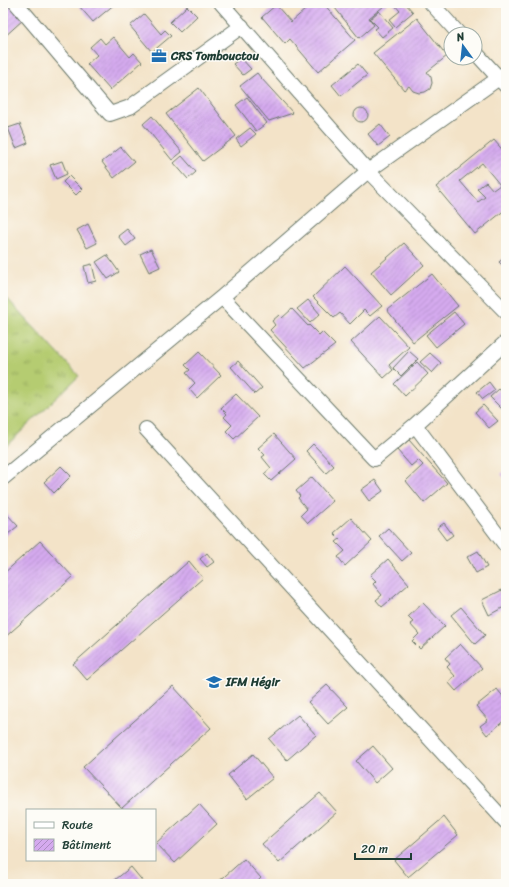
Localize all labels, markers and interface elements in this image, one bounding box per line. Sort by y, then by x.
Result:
north arrow [443,26,483,66]
text: N [453,27,467,47]
place label: CRS Tombouctou [170,45,259,67]
office icon: CRS Tombouctou [150,47,168,65]
place label: IFM Hégir [225,671,281,693]
school or university icon: IFM Hégir [205,673,223,691]
legend [26,809,156,861]
text: Route [62,814,93,836]
text: Bâtiment [62,834,111,856]
scale bar [355,835,411,861]
text: 20 m [361,838,388,860]

